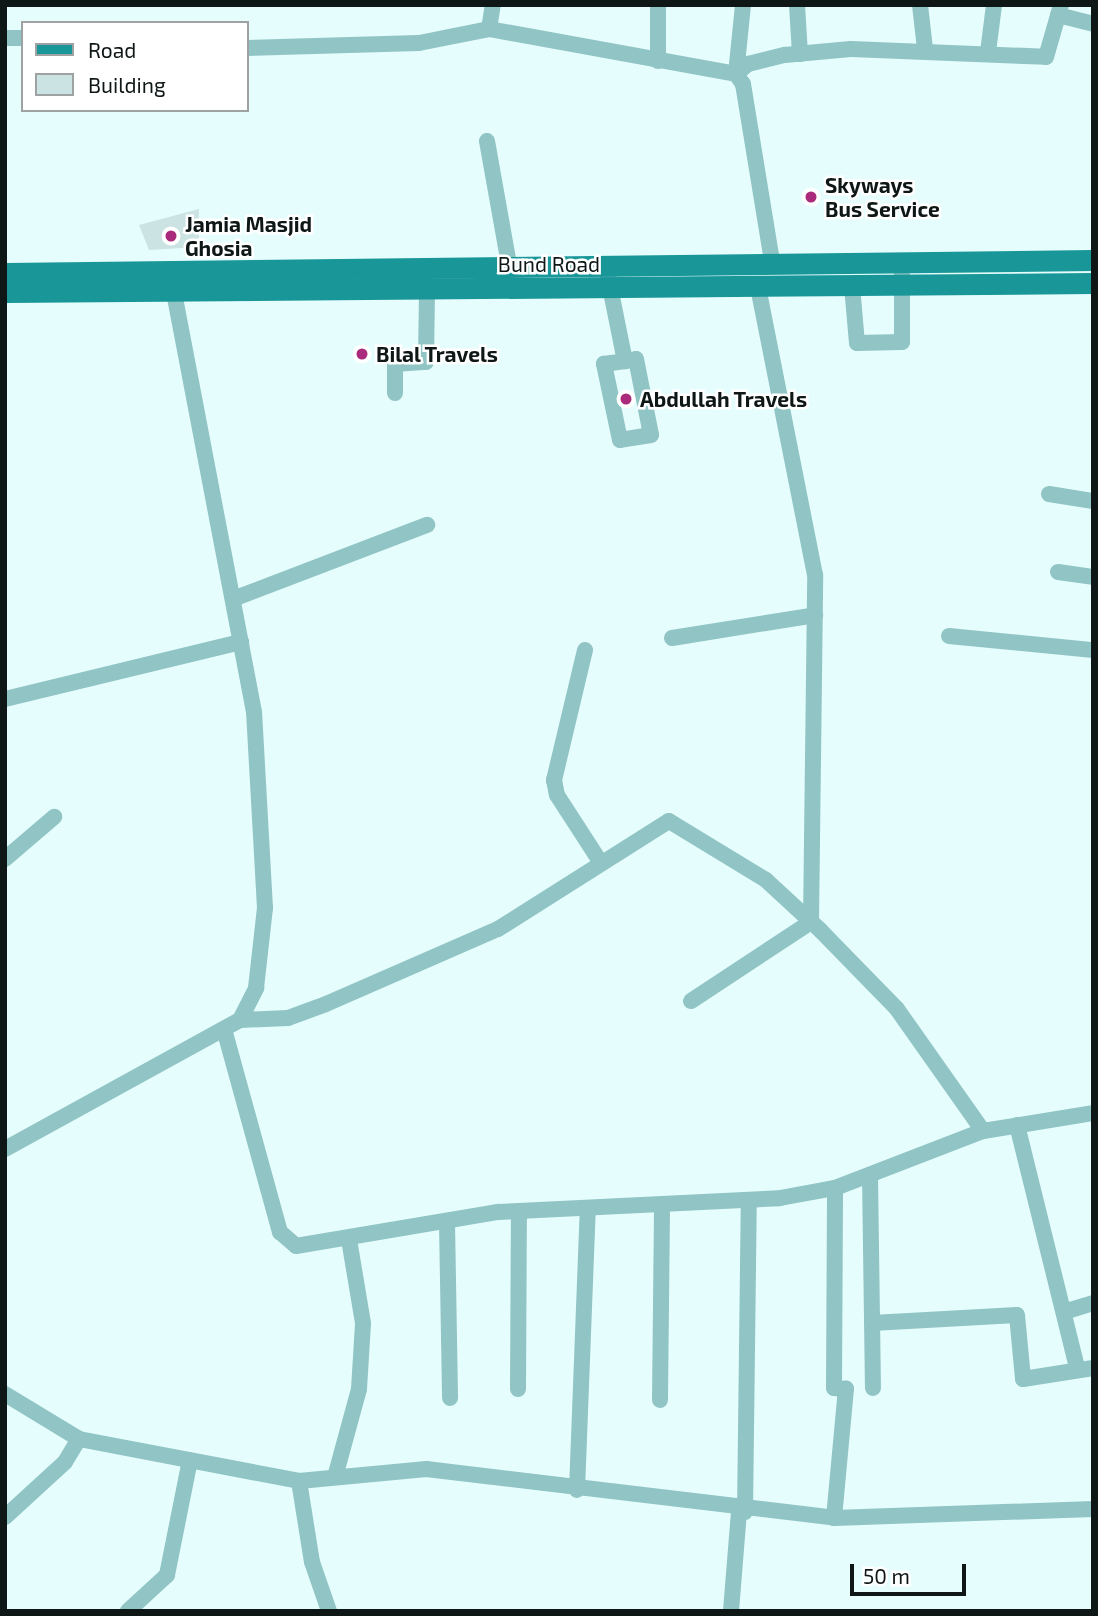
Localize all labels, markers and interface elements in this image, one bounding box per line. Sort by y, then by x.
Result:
legend [21,21,248,112]
text: Road [88,37,136,62]
text: Building [88,72,166,97]
place label: Skyways Bus Service [825,172,940,222]
marker: Skyways Bus Service [803,189,819,205]
place label: Jamia Masjid Ghosia [185,211,312,261]
marker: Jamia Masjid Ghosia [163,228,179,244]
street label: Bund Road [498,251,600,277]
place label: Bilal Travels [376,341,499,367]
marker: Bilal Travels [354,346,370,362]
place label: Abdullah Travels [640,386,807,412]
marker: Abdullah Travels [618,391,634,407]
scale bar [853,1550,968,1594]
text: 50 m [863,1563,910,1588]

